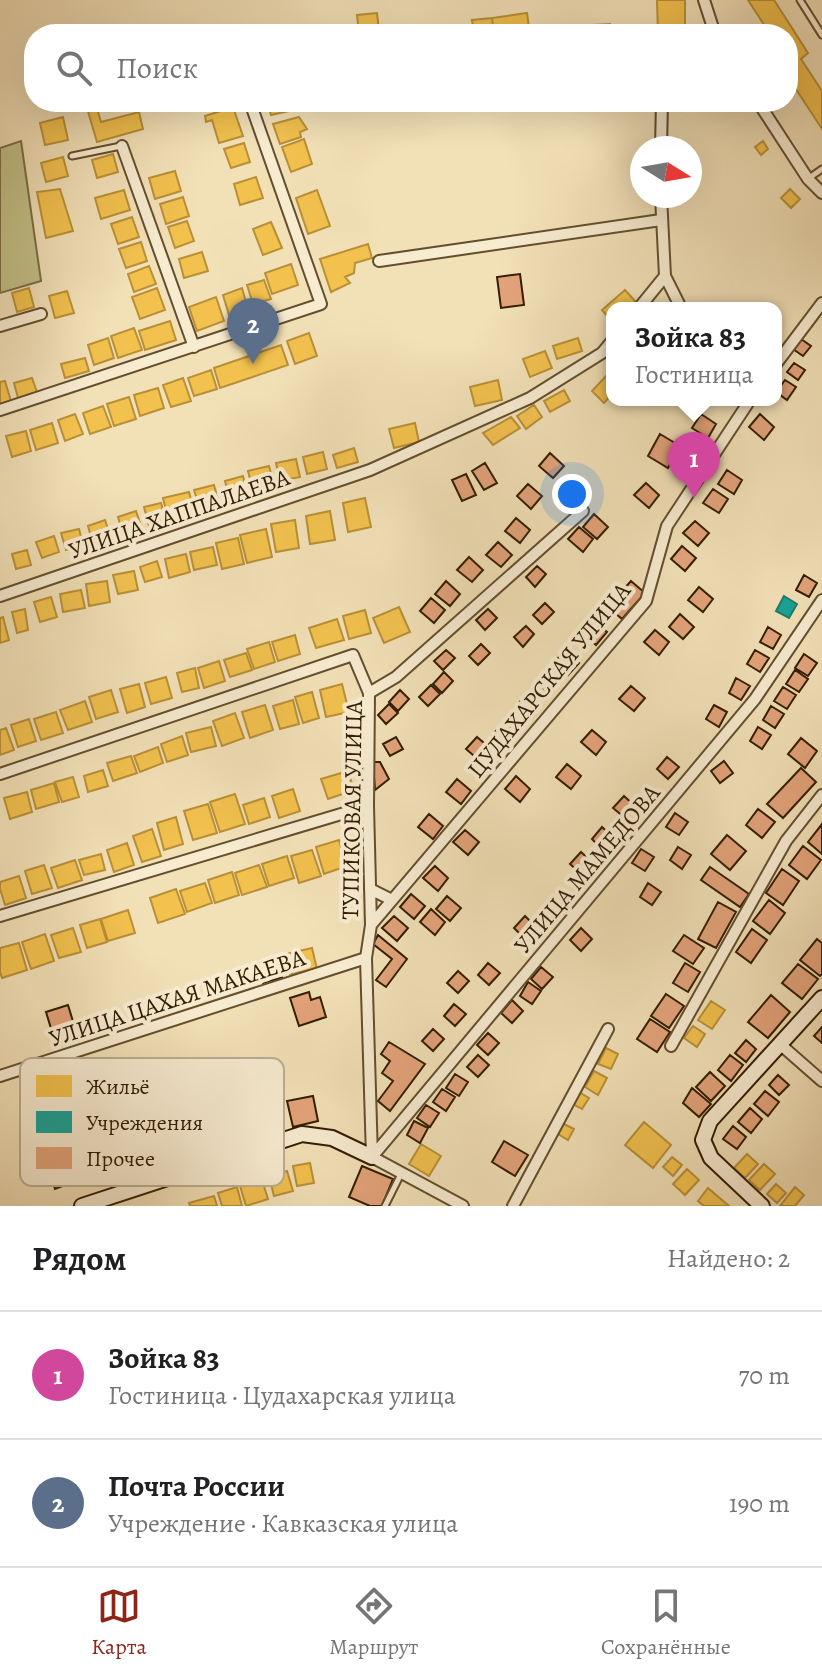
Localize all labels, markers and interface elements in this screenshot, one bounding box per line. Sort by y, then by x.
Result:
search box [24,24,798,112]
icon: search [52,46,96,90]
text: Поиск [116,48,198,88]
north arrow [630,136,702,208]
pin: 2 [227,298,279,364]
popup [606,302,782,406]
text: Зойка 83 [634,317,746,357]
text: Гостиница [634,357,754,392]
pin: 1 [668,432,720,498]
street label: УЛИЦА ХАППАЛАЕВА [64,461,295,567]
your location [552,474,592,514]
street label: ЦУДАХАРСКАЯ УЛИЦА [460,575,638,784]
street label: ТУПИКОВАЯ УЛИЦА [334,699,370,920]
street label: УЛИЦА МАМЕДОВА [507,777,668,960]
street label: УЛИЦА ЦАХАЯ МАКАЕВА [45,941,310,1055]
legend [20,1058,284,1186]
text: Жильё [86,1072,150,1102]
text: Учреждения [86,1108,203,1138]
text: Прочее [86,1144,155,1174]
text: Рядом [32,1235,126,1282]
text: Найдено: 2 [667,1241,790,1276]
text: Зойка 83 [108,1338,220,1378]
text: 1 [53,1358,63,1393]
text: 70 m [738,1358,790,1393]
text: Гостиница · Цудахарская улица [108,1378,456,1413]
text: Почта России [108,1466,285,1506]
text: 2 [52,1486,64,1521]
text: 190 m [729,1486,790,1521]
text: Учреждение · Кавказская улица [108,1506,458,1541]
tab: Карта [91,1584,147,1662]
tab: Маршрут [329,1584,418,1662]
tab: Сохранённые [601,1584,731,1662]

